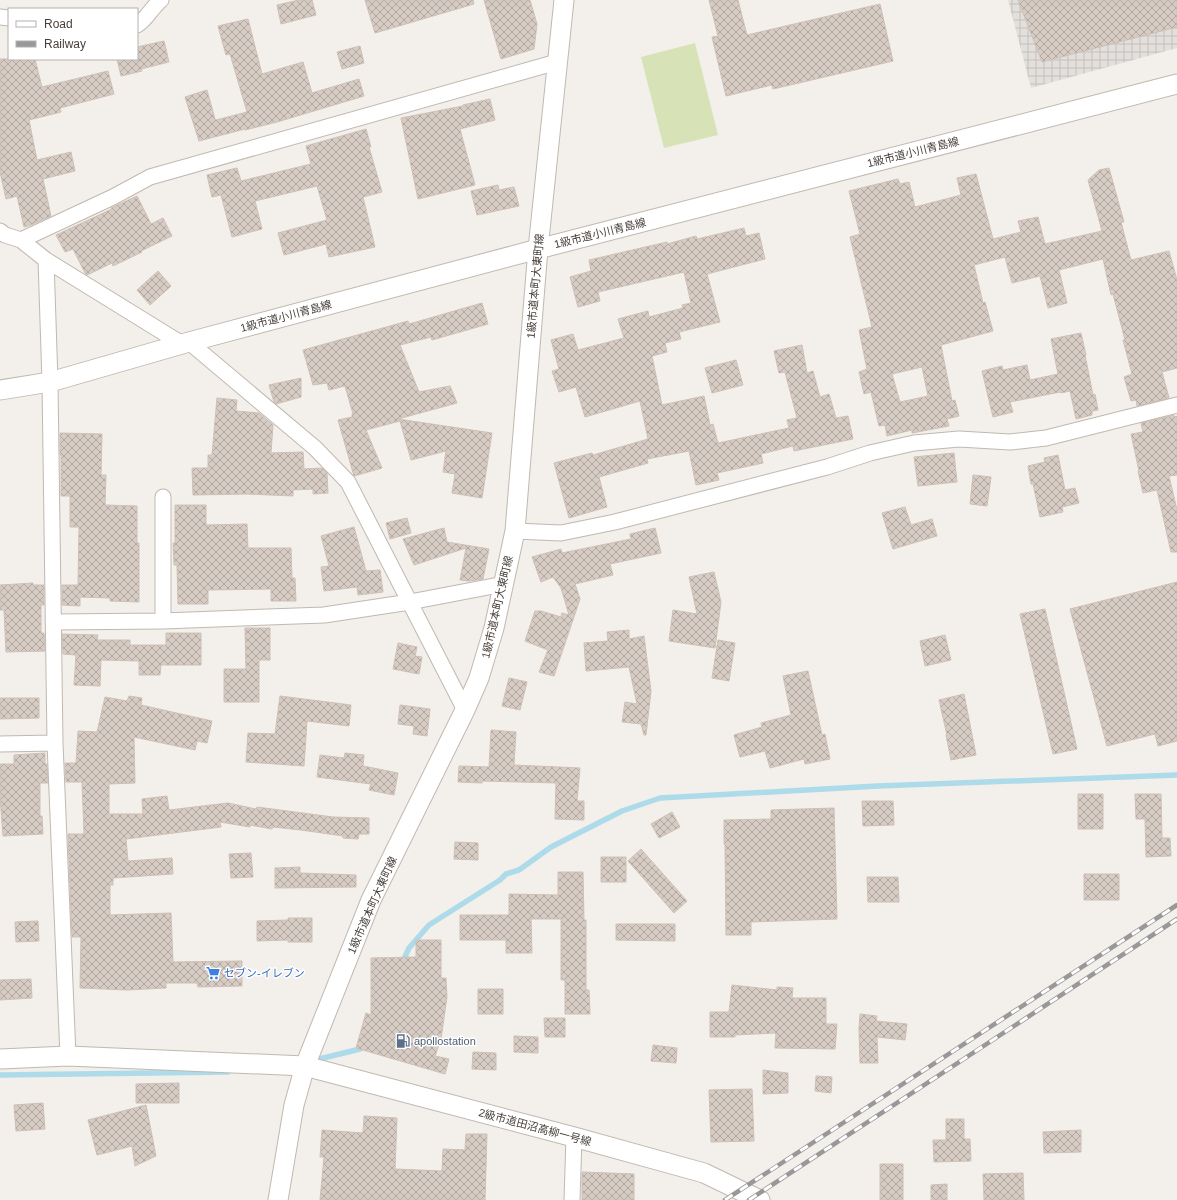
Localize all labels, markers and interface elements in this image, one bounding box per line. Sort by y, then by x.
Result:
legend [8,8,138,60]
text: Road [44,17,73,31]
text: Railway [44,37,86,51]
street label: 1級市道小川青島線 [866,135,960,169]
street label: 1級市道小川青島線 [553,216,647,250]
street label: 1級市道本町大東町線 [524,233,546,339]
street label: 1級市道小川青島線 [239,298,333,334]
street label: 1級市道本町大東町線 [479,554,515,660]
street label: 1級市道本町大東町線 [345,855,399,955]
supermarket icon: セブン-イレブン [205,965,221,981]
place label: セブン-イレブン [224,967,305,979]
fuel station icon: apollostation [395,1033,411,1049]
place label: apollostation [414,1035,476,1047]
street label: 2級市道田沼高柳一号線 [477,1106,593,1148]

